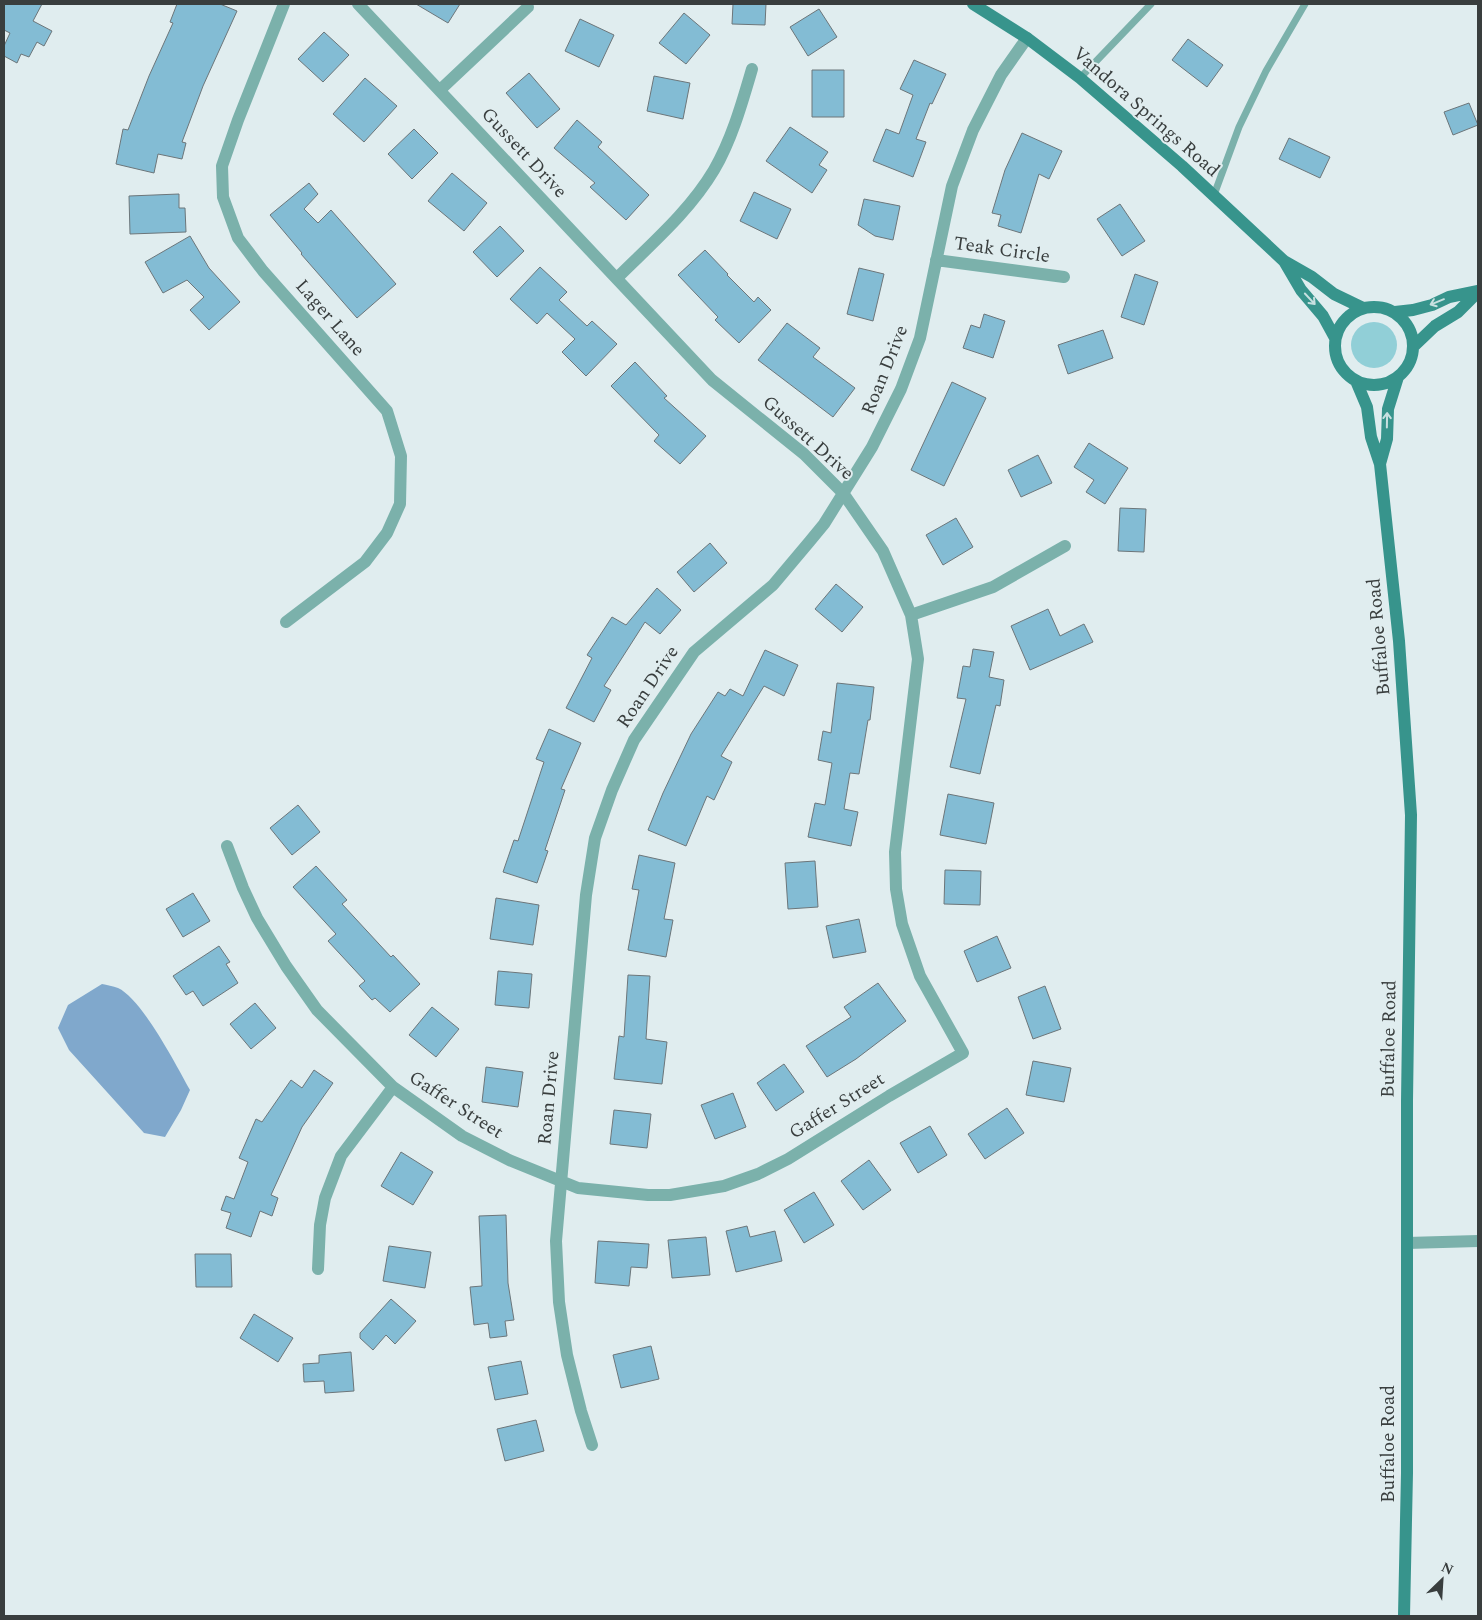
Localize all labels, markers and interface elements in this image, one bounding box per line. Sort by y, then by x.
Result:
street label: Vandora Springs Road [1066,40,1226,184]
street label: Gussett Drive [474,101,574,205]
street label: Teak Circle [952,229,1052,271]
street label: Lager Lane [288,273,372,363]
one-way arrow [1304,293,1316,306]
one-way arrow [1430,298,1445,308]
street label: Roan Drive [854,321,916,419]
street label: Gussett Drive [755,389,861,487]
one-way arrow [1383,413,1392,429]
street label: Buffaloe Road [1359,577,1399,697]
street label: Roan Drive [610,640,686,734]
street label: Buffaloe Road [1373,980,1405,1098]
street label: Roan Drive [530,1050,568,1146]
street label: Gaffer Street [403,1063,509,1147]
street label: Gaffer Street [784,1065,891,1147]
street label: Buffaloe Road [1374,1385,1403,1503]
north arrow [1417,1555,1467,1605]
text: N [1438,1557,1457,1581]

